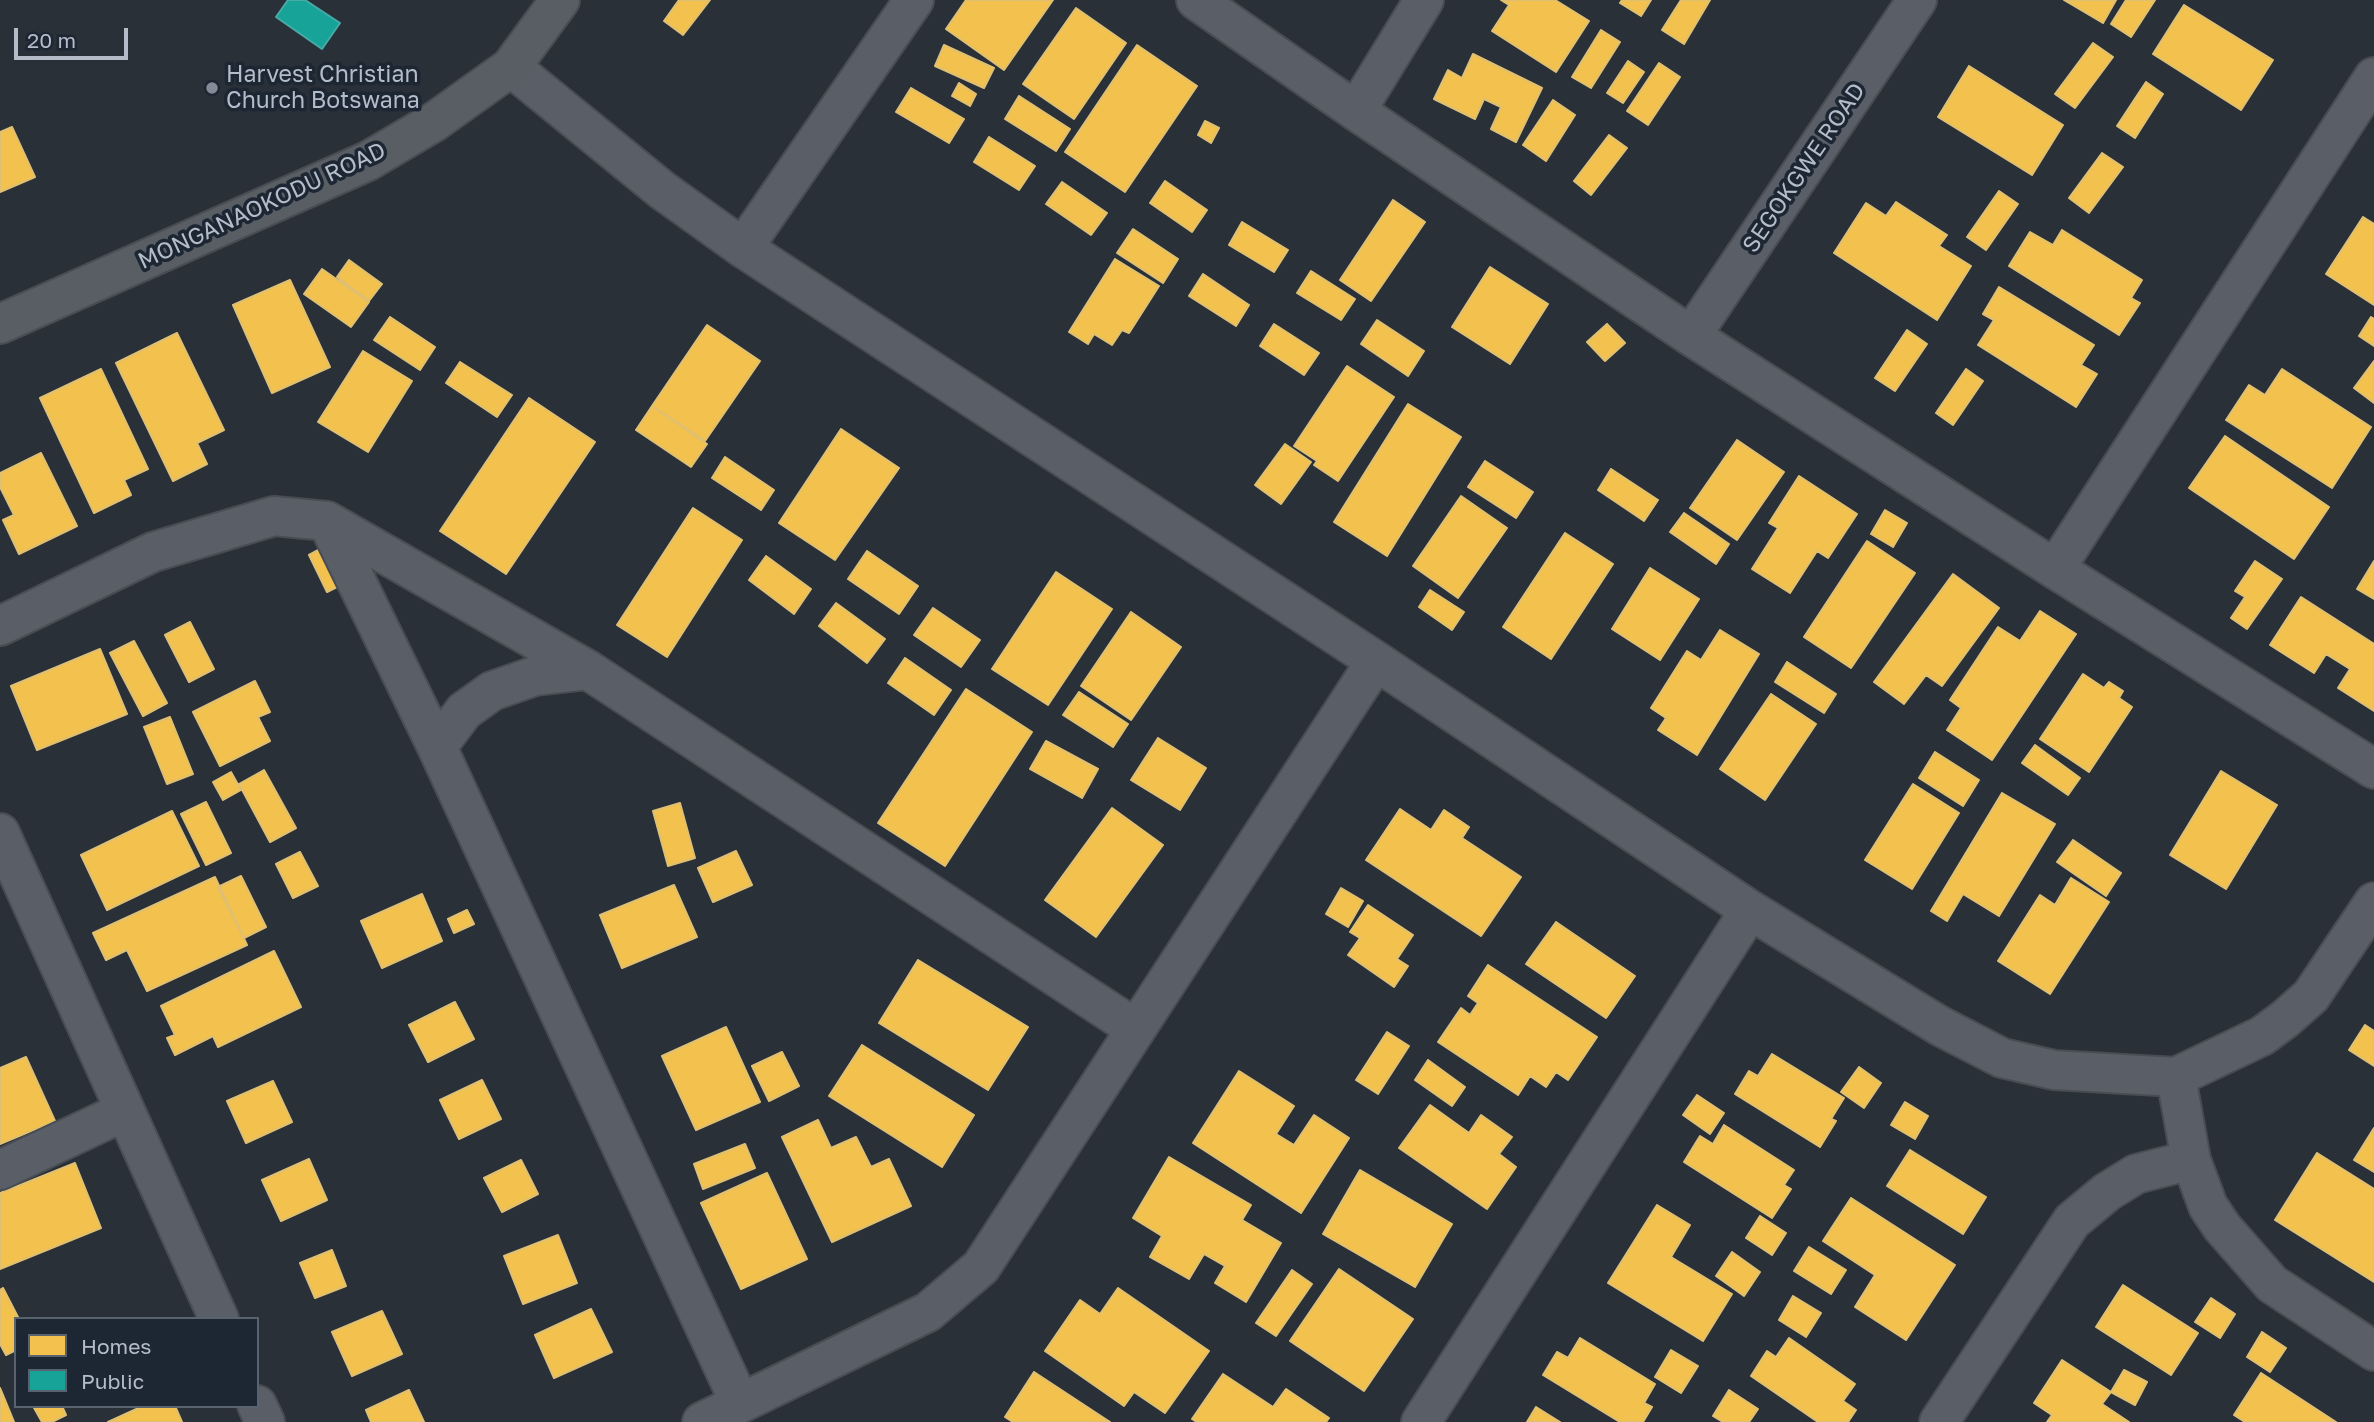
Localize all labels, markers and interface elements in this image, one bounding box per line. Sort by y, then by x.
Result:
scale bar [18,14,131,58]
text: 20 m [27,27,76,53]
place label: Harvest Christian Church Botswana [226,61,420,115]
street label: SEGOKGWE ROAD [1737,78,1871,258]
marker: Harvest Christian Church Botswana [204,80,220,96]
street label: MONGANAOKODU ROAD [134,137,390,275]
legend [14,1317,259,1408]
text: Homes [81,1333,151,1359]
text: Public [81,1368,144,1394]

